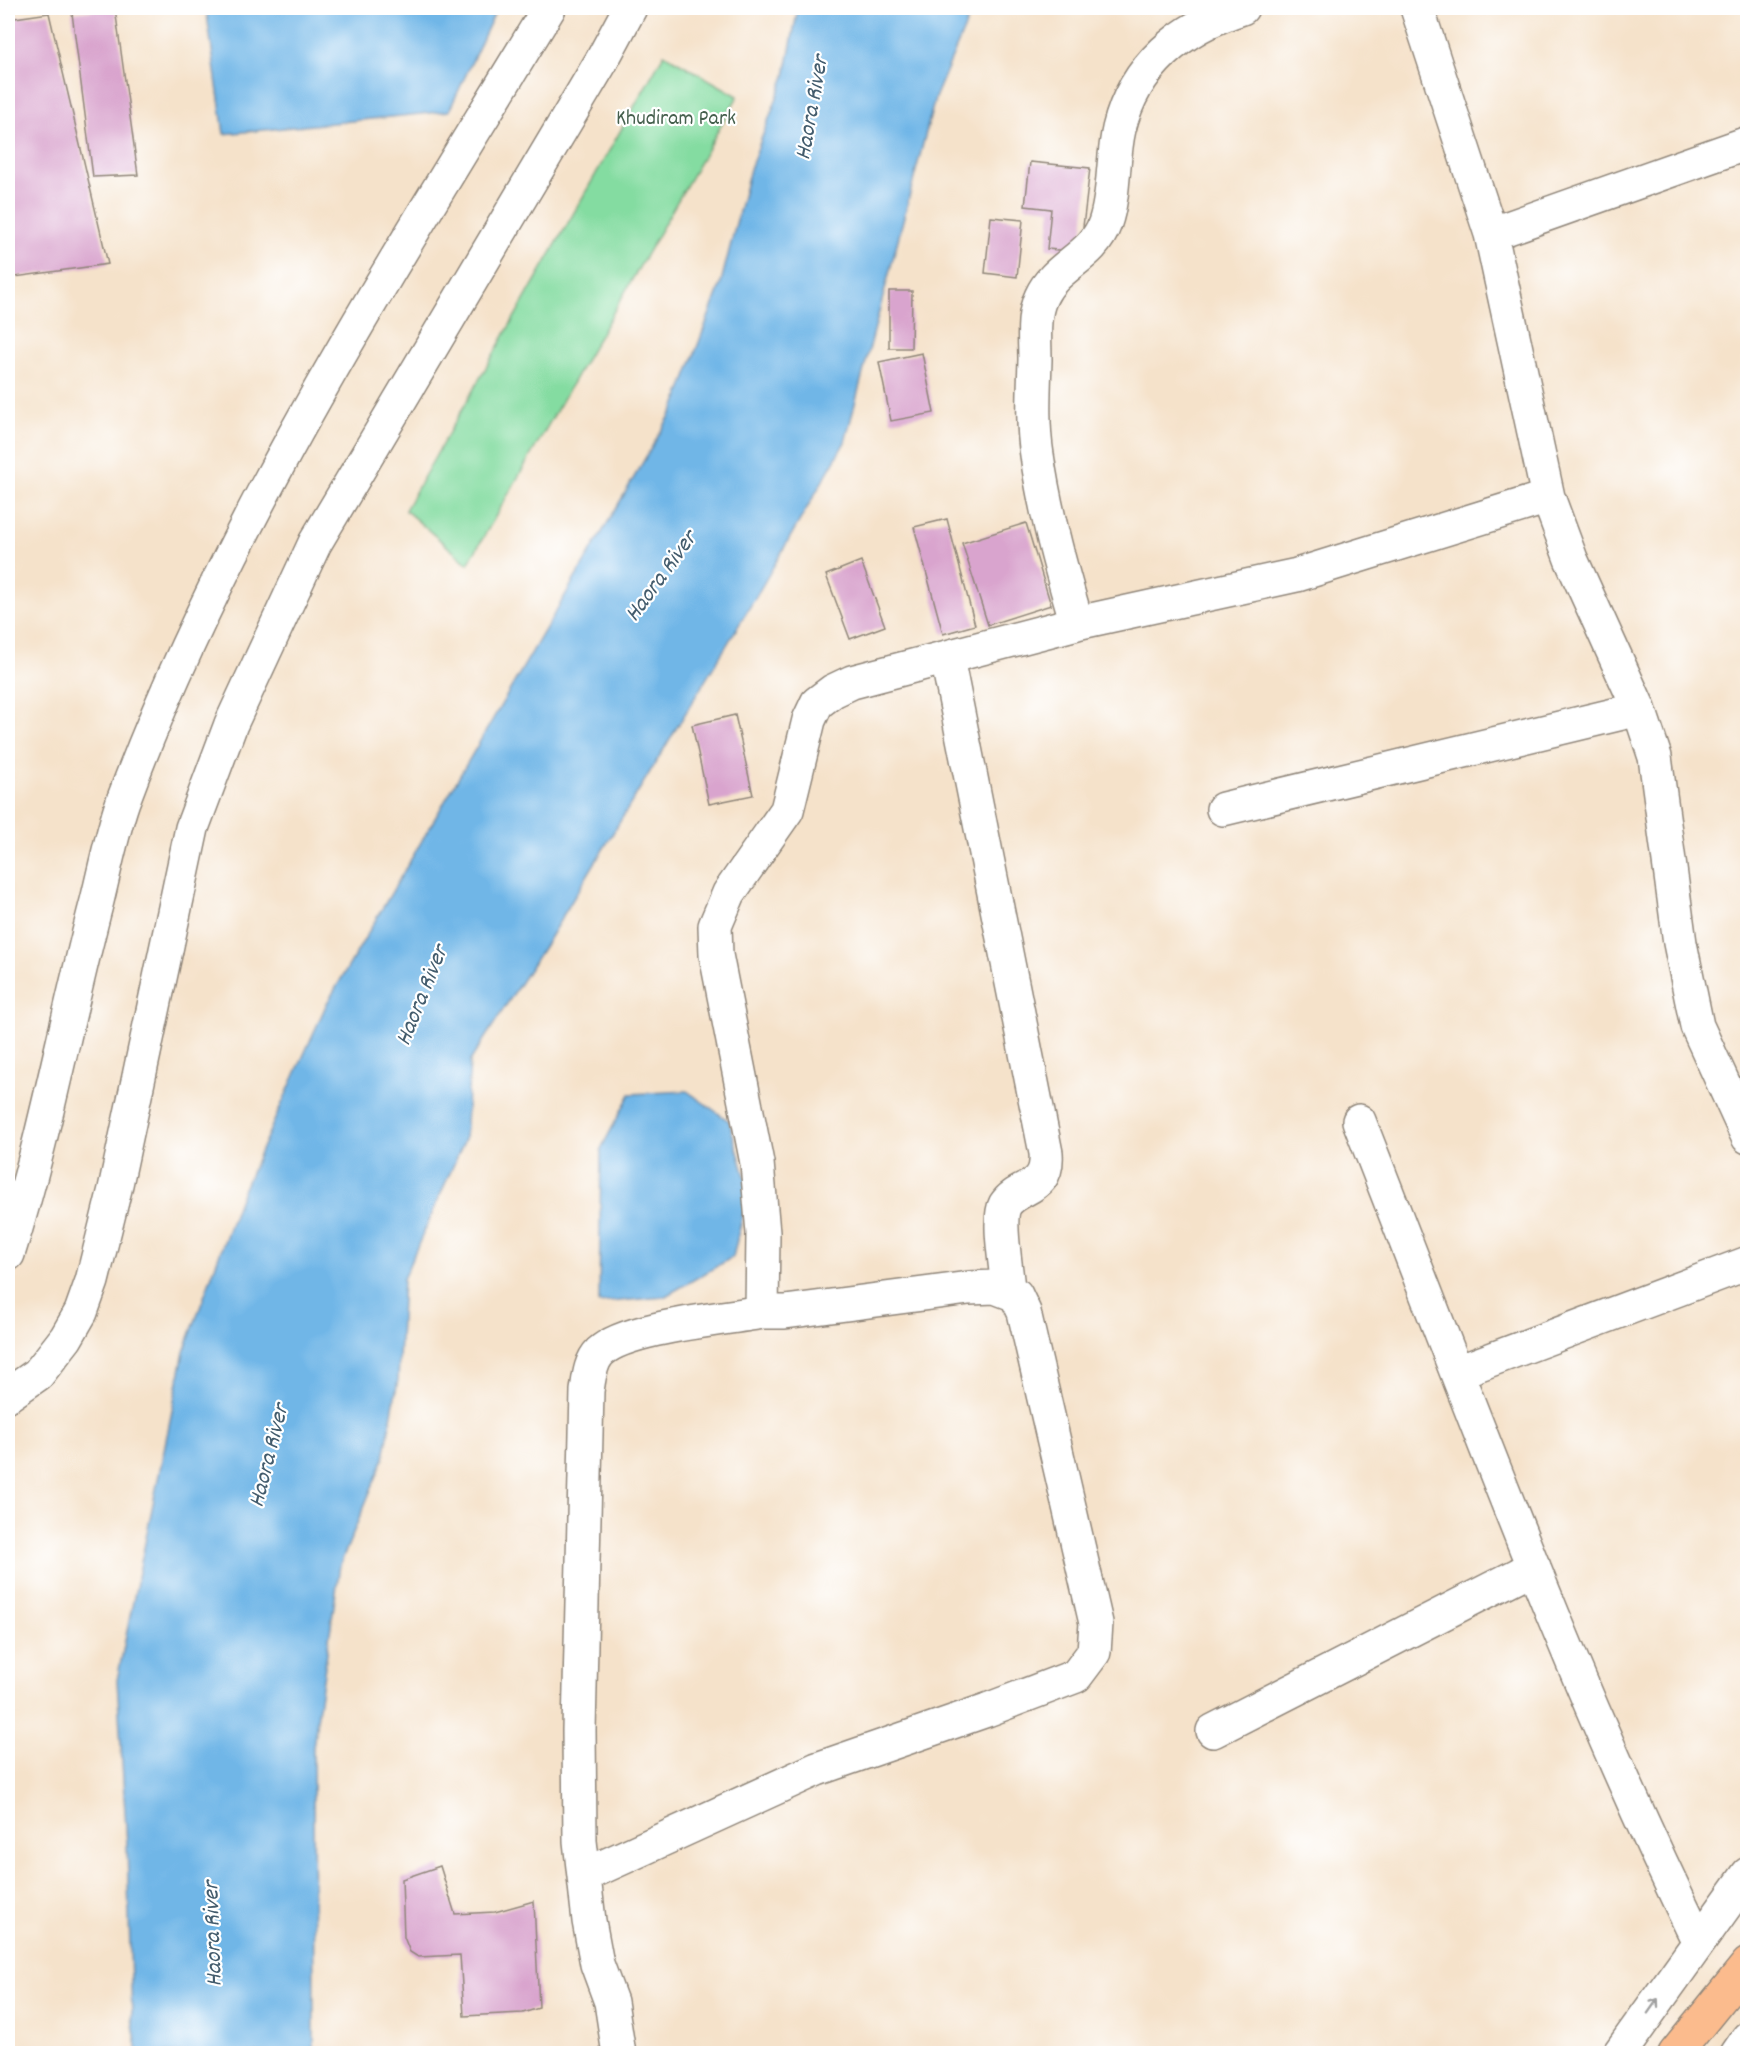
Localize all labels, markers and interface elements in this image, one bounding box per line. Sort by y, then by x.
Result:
water label: Haora River [787,50,839,163]
park label: Khudiram Park [616,104,736,135]
water label: Haora River [617,522,709,630]
water label: Haora River [387,938,460,1051]
water label: Haora River [241,1398,300,1511]
water label: Haora River [195,1878,233,1987]
one-way arrow [1647,1998,1659,2014]

